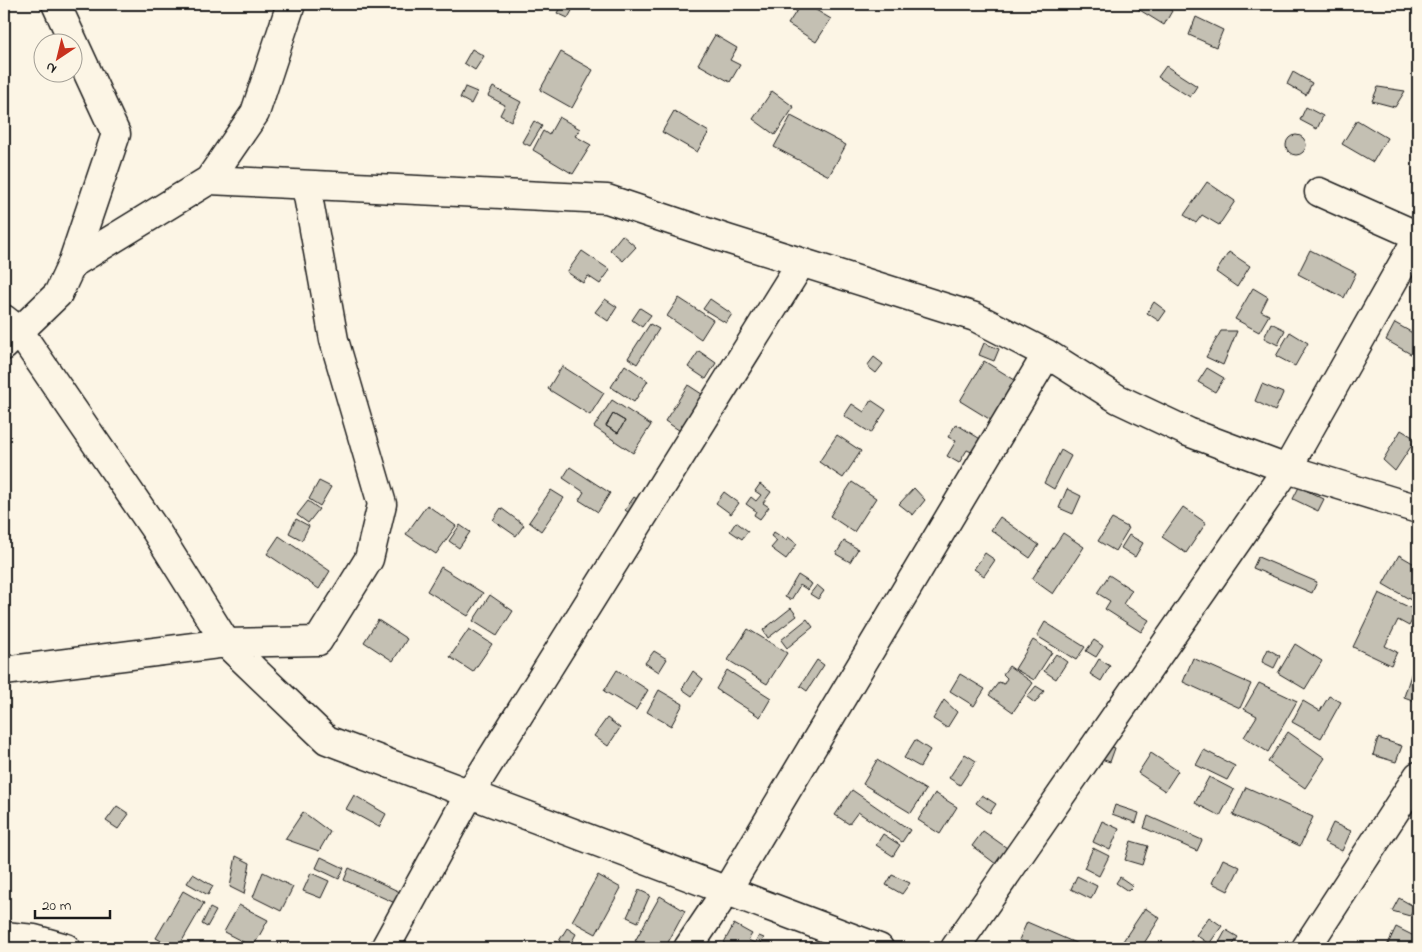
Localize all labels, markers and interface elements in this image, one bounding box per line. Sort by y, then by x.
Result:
north arrow [32,32,82,82]
text: N [42,56,61,79]
scale bar [35,887,110,919]
text: 20 m [42,895,72,917]

